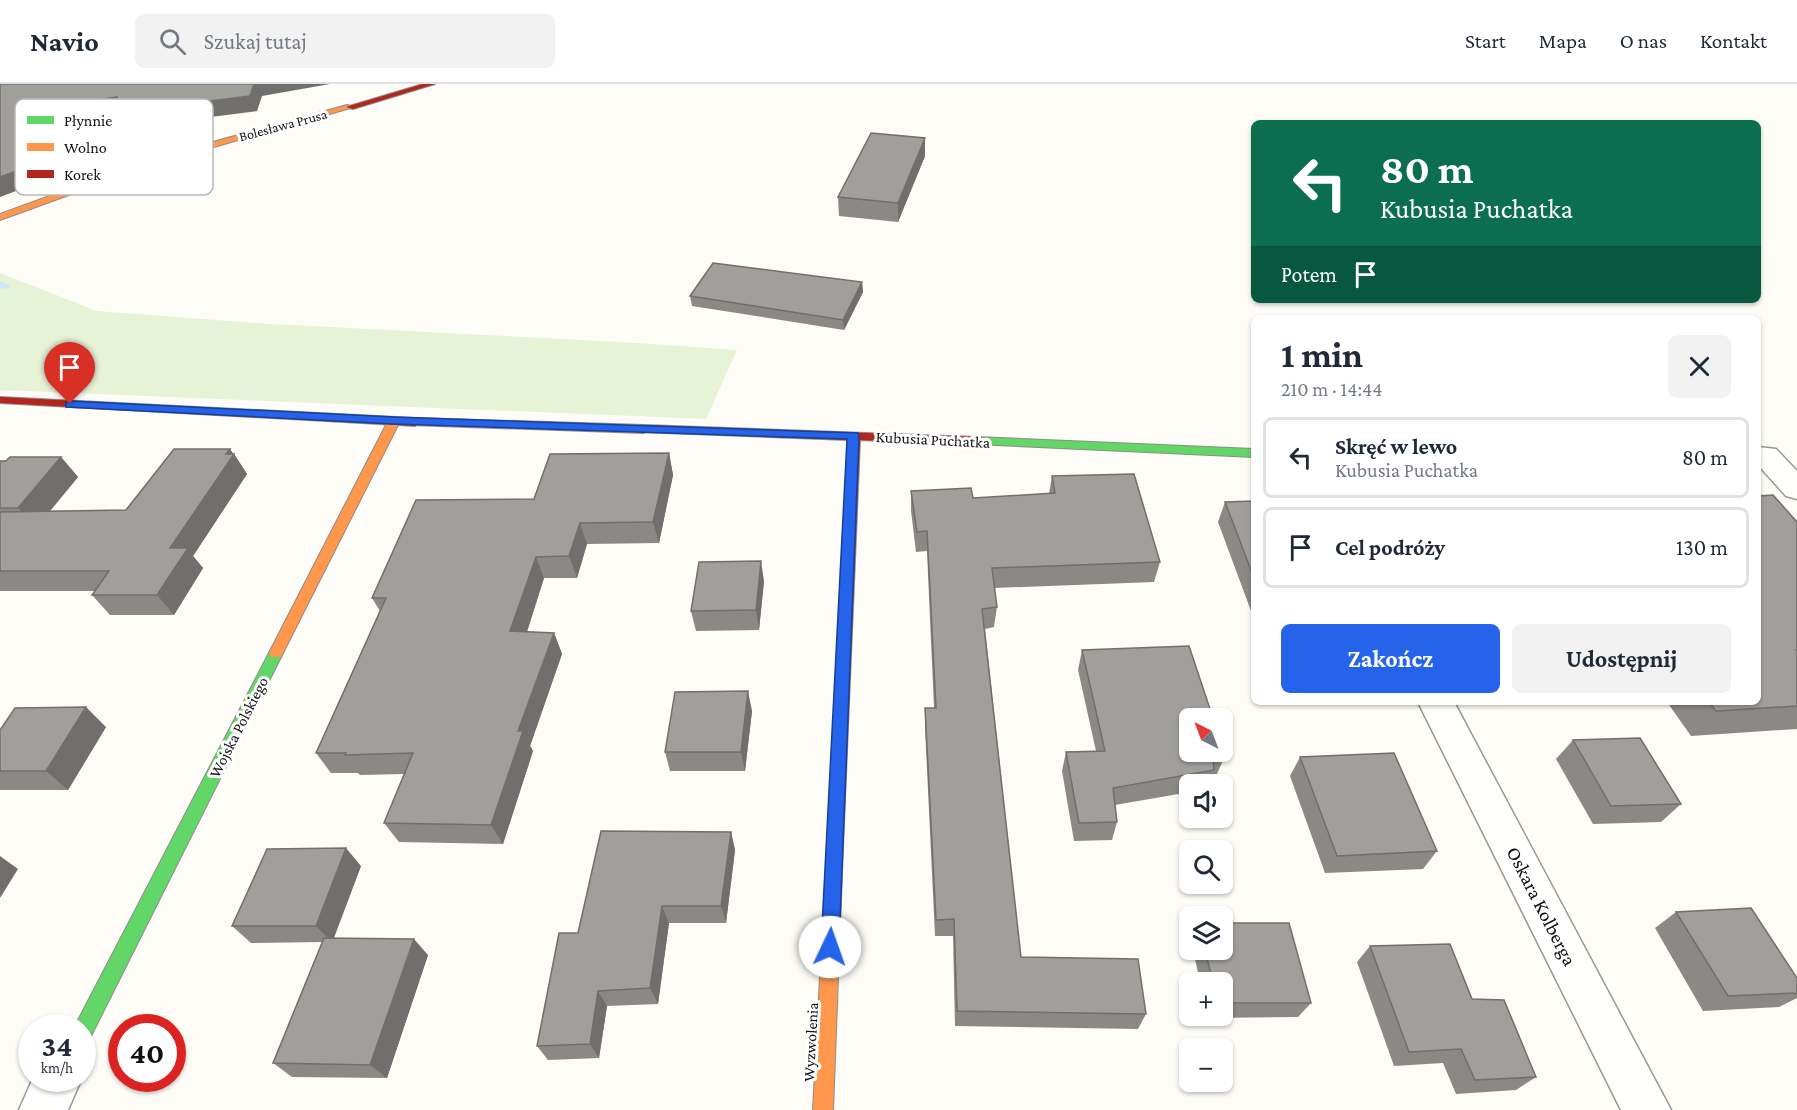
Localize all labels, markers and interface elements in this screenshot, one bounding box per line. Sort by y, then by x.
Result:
search box [135,14,555,68]
icon: search [156,25,189,58]
text: Navio [30,26,99,57]
text: Szukaj tutaj [204,29,307,54]
text: Start [1465,29,1506,53]
text: Mapa [1539,29,1587,53]
text: O nas [1620,29,1667,53]
text: Kontakt [1700,29,1767,53]
legend [15,99,213,195]
street label: Bolesława Prusa [237,105,329,144]
text: Płynnie [64,112,112,130]
text: Wolno [64,139,107,156]
icon: left [1281,144,1359,222]
text: 80 m [1380,145,1474,192]
text: Korek [64,166,101,183]
text: Kubusia Puchatka [1380,194,1573,224]
icon: arrive [1349,258,1382,291]
text: Potem [1281,262,1337,287]
text: 1 min [1281,335,1363,375]
button: close [1668,335,1731,398]
pin [44,342,95,404]
icon: arrive [53,351,86,384]
text: 210 m · 14:44 [1281,378,1382,400]
street label: Kubusia Puchatka [875,428,991,451]
text: Skręć w lewo [1335,434,1457,459]
icon: left [1284,441,1317,474]
text: 80 m [1682,445,1728,470]
text: Kubusia Puchatka [1335,459,1478,481]
icon: arrive [1284,531,1317,564]
text: Cel podróży [1335,535,1445,560]
text: 130 m [1676,535,1728,560]
button: Zakończ [1281,624,1500,693]
button: Udostępnij [1512,624,1731,693]
street label: Wojska Polskiego [206,674,272,781]
north arrow [1179,708,1233,762]
map controls [1179,708,1233,1092]
button: sound [1179,774,1233,828]
button: search [1179,840,1233,894]
street label: Oskara Kolberga [1502,843,1581,970]
button: layers [1179,906,1233,960]
position arrow [798,915,862,979]
button: + [1179,972,1233,1026]
street label: Wyzwolenia [800,1001,822,1082]
speed limit sign: 40 [108,1014,186,1092]
text: 34 [42,1029,72,1062]
button: − [1179,1038,1233,1092]
text: km/h [41,1060,73,1076]

